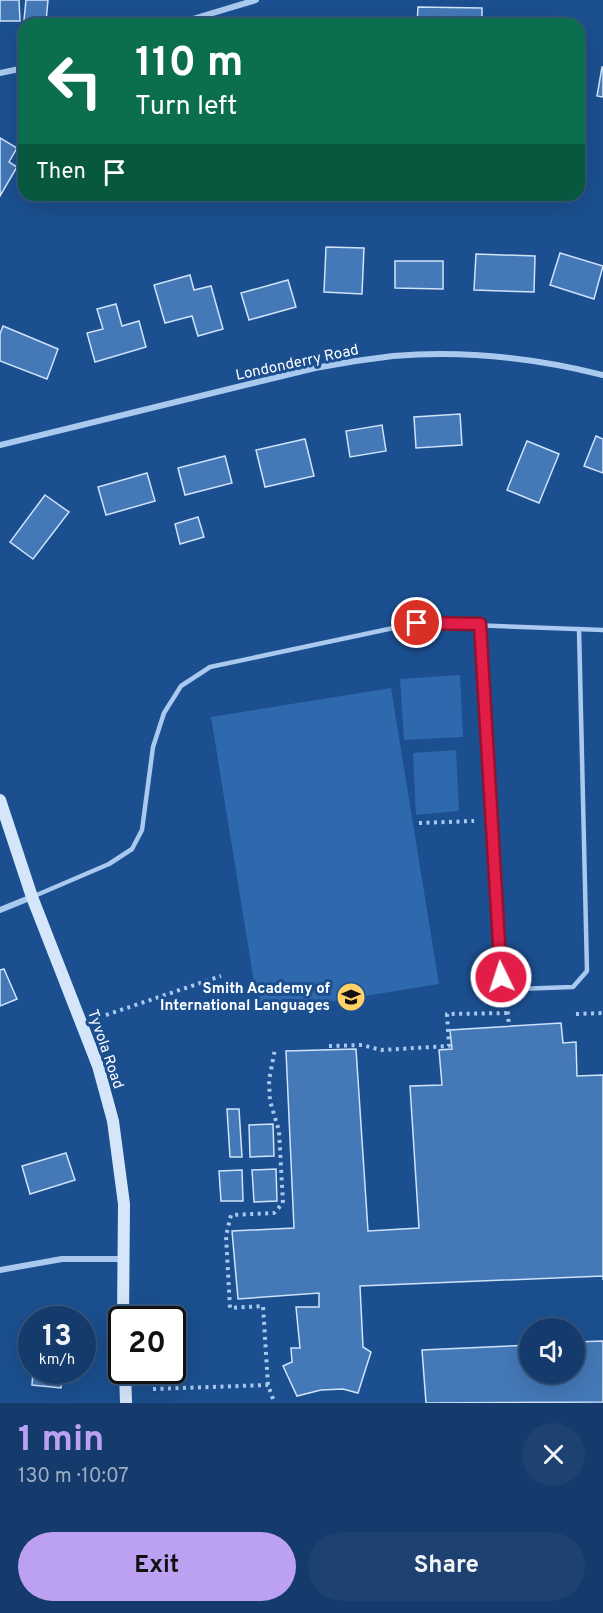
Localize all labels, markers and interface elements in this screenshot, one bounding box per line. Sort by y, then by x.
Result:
text: 110 m [135,38,244,91]
icon: left [36,42,114,120]
text: Turn left [135,90,237,124]
icon: arrive [98,156,131,189]
text: Then [36,159,86,186]
street label: Londonderry Road [234,341,361,386]
pin [391,597,442,648]
icon: arrive [400,606,433,639]
position arrow [469,945,533,1009]
place label: Smith Academy of International Languages [160,980,331,1016]
school or university icon: Smith Academy of International Languages [335,981,367,1013]
street label: Tyvola Road [82,1007,127,1092]
speed limit sign: 20 [108,1306,186,1384]
map controls [519,1318,585,1384]
button: sound [519,1318,585,1384]
text: 13 [42,1319,72,1356]
text: km/h [39,1351,75,1370]
text: 1 min [18,1418,104,1464]
button: close [522,1423,585,1486]
text: 130 m · 10:07 [18,1464,129,1490]
button: Exit [18,1532,296,1601]
button: Share [308,1532,585,1601]

